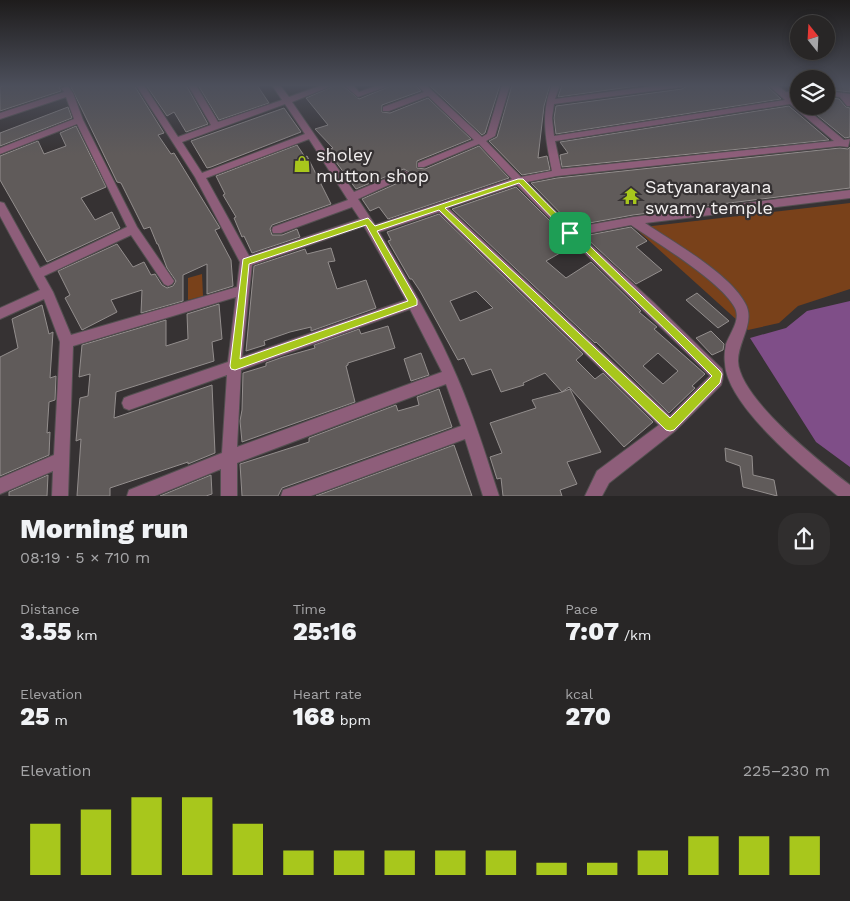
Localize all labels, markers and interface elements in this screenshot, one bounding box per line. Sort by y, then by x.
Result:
north arrow [790,15,835,60]
map controls [790,15,835,115]
button: layers [790,70,835,115]
place label: sholey mutton shop [316,144,429,186]
shop icon: sholey mutton shop [292,154,312,174]
place label: Satyanarayana swamy temple [645,176,773,218]
temple icon: Satyanarayana swamy temple [621,186,641,206]
pin [549,212,591,254]
icon: arrive [556,219,584,247]
text: Morning run [20,512,188,545]
button: share [778,513,830,565]
text: 08:19 · 5 × 710 m [20,548,150,567]
text: Distance [20,601,80,617]
text: Time [293,601,326,617]
text: Pace [565,601,598,617]
text: 3.55 [20,617,72,646]
text: 25:16 [293,617,356,646]
text: 7:07 [565,617,619,646]
text: km [72,627,98,643]
text: /km [619,627,651,643]
text: Elevation [20,686,83,702]
text: Heart rate [293,686,362,702]
text: kcal [565,686,593,702]
text: 25 [20,702,50,731]
text: 168 [293,702,335,731]
text: 270 [565,702,611,731]
text: m [50,712,68,728]
text: bpm [335,712,371,728]
text: Elevation [20,761,91,780]
text: 225–230 m [743,761,830,780]

